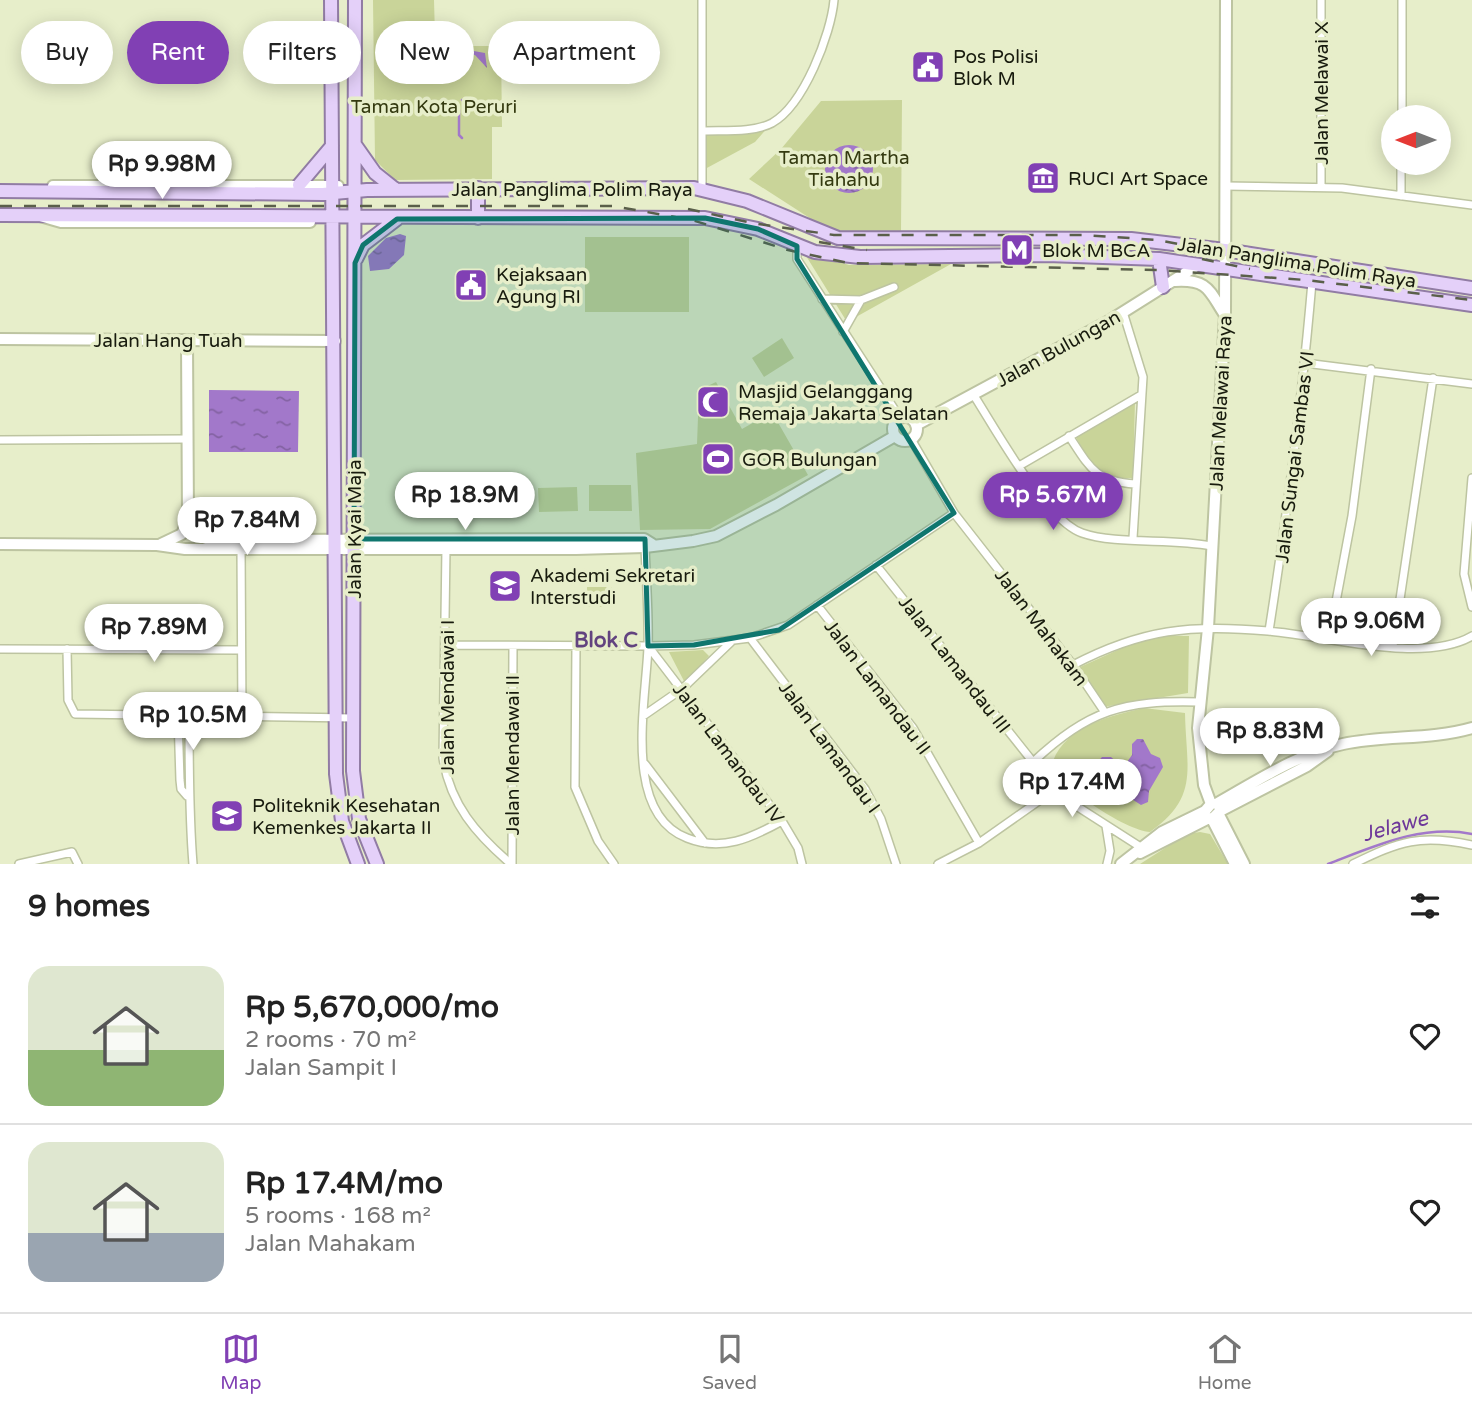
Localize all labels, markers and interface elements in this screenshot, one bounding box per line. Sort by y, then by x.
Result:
chip: Buy [21,21,113,84]
chip: Rent [127,21,229,84]
chip: Filters [243,21,361,84]
chip: New [375,21,474,84]
chip: Apartment [488,21,660,84]
street label: Jalan Melawai X [1311,21,1333,165]
place label: Pos Polisi Blok M [953,46,1038,90]
public building icon: Pos Polisi Blok M [909,48,947,86]
park label: Taman Kota Peruri [351,96,517,118]
north arrow [1381,105,1451,175]
map controls [1381,105,1451,175]
pin: Rp 9.98M [90,142,234,201]
park label: Taman Martha Tiahahu [778,147,910,191]
text: Rp 9.98M [108,150,216,178]
museum icon: RUCI Art Space [1024,159,1062,197]
place label: RUCI Art Space [1068,168,1208,190]
street label: Jalan Panglima Polim Raya [451,179,693,201]
metro station icon: Blok M BCA [998,231,1036,269]
street label: Jalan Panglima Polim Raya [1176,233,1418,293]
place label: Blok M BCA [1042,240,1150,262]
place label: Kejaksaan Agung RI [496,264,587,308]
public building icon: Kejaksaan Agung RI [452,266,490,304]
street label: Jalan Bulungan [993,306,1124,392]
street label: Jalan Melawai Raya [1205,315,1237,491]
street label: Jalan Hang Tuah [93,330,243,352]
street label: Jalan Sungai Sambas VI [1271,350,1319,564]
place label: Masjid Gelanggang Remaja Jakarta Selatan [738,381,949,425]
mosque icon: Masjid Gelanggang Remaja Jakarta Selatan [694,383,732,421]
sports icon: GOR Bulungan [699,440,737,478]
place label: GOR Bulungan [742,449,877,471]
street label: Jalan Kyai Maja [344,459,366,599]
pin: Rp 18.9M [393,472,537,532]
pin: Rp 5.67M [981,472,1125,532]
text: Rp 18.9M [411,481,519,509]
text: Rp 5.67M [999,481,1107,509]
pin: Rp 7.84M [175,498,319,557]
text: Rp 7.84M [193,506,301,534]
place label: Akademi Sekretari Interstudi [530,565,695,609]
street label: Jalan Mahakam [990,565,1092,691]
school or university icon: Akademi Sekretari Interstudi [486,567,524,605]
street label: Jalan Lamandau III [894,592,1015,738]
pin: Rp 9.06M [1299,598,1443,658]
pin: Rp 7.89M [82,604,226,664]
text: Rp 9.06M [1317,607,1425,635]
text: Rp 7.89M [100,613,208,641]
street label: Jalan Lamandau II [820,615,936,759]
street label: Jalan Mendawai I [437,619,459,775]
district label: Blok C [574,628,638,653]
street label: Jalan Mendawai II [502,675,524,835]
street label: Jalan Lamandau I [775,677,885,817]
street label: Jalan Lamandau IV [668,679,788,828]
pin: Rp 10.5M [121,692,265,752]
text: Rp 10.5M [139,701,247,729]
pin: Rp 8.83M [1198,708,1342,768]
text: Rp 8.83M [1216,717,1324,745]
pin: Rp 17.4M [1000,760,1144,819]
text: Rp 17.4M [1019,768,1125,796]
place label: Politeknik Kesehatan Kemenkes Jakarta II [252,795,440,839]
school or university icon: Politeknik Kesehatan Kemenkes Jakarta II [208,797,246,835]
water label: Jelawe [1360,805,1432,847]
icon: filters [1406,887,1444,925]
text: 9 homes [28,888,150,925]
text: Rp 5,670,000/mo [245,989,499,1026]
icon: home [84,994,168,1078]
icon: heart [1406,1017,1444,1055]
text: 2 rooms · 70 m² [245,1026,416,1054]
text: Jalan Sampit I [245,1054,397,1082]
text: Rp 17.4M/mo [245,1165,443,1202]
icon: home [84,1170,168,1254]
icon: heart [1406,1193,1444,1231]
text: 5 rooms · 168 m² [245,1202,431,1230]
text: Jalan Mahakam [245,1230,416,1258]
tab: Map [220,1330,261,1394]
tab: Saved [702,1330,757,1394]
tab: Home [1198,1330,1252,1394]

